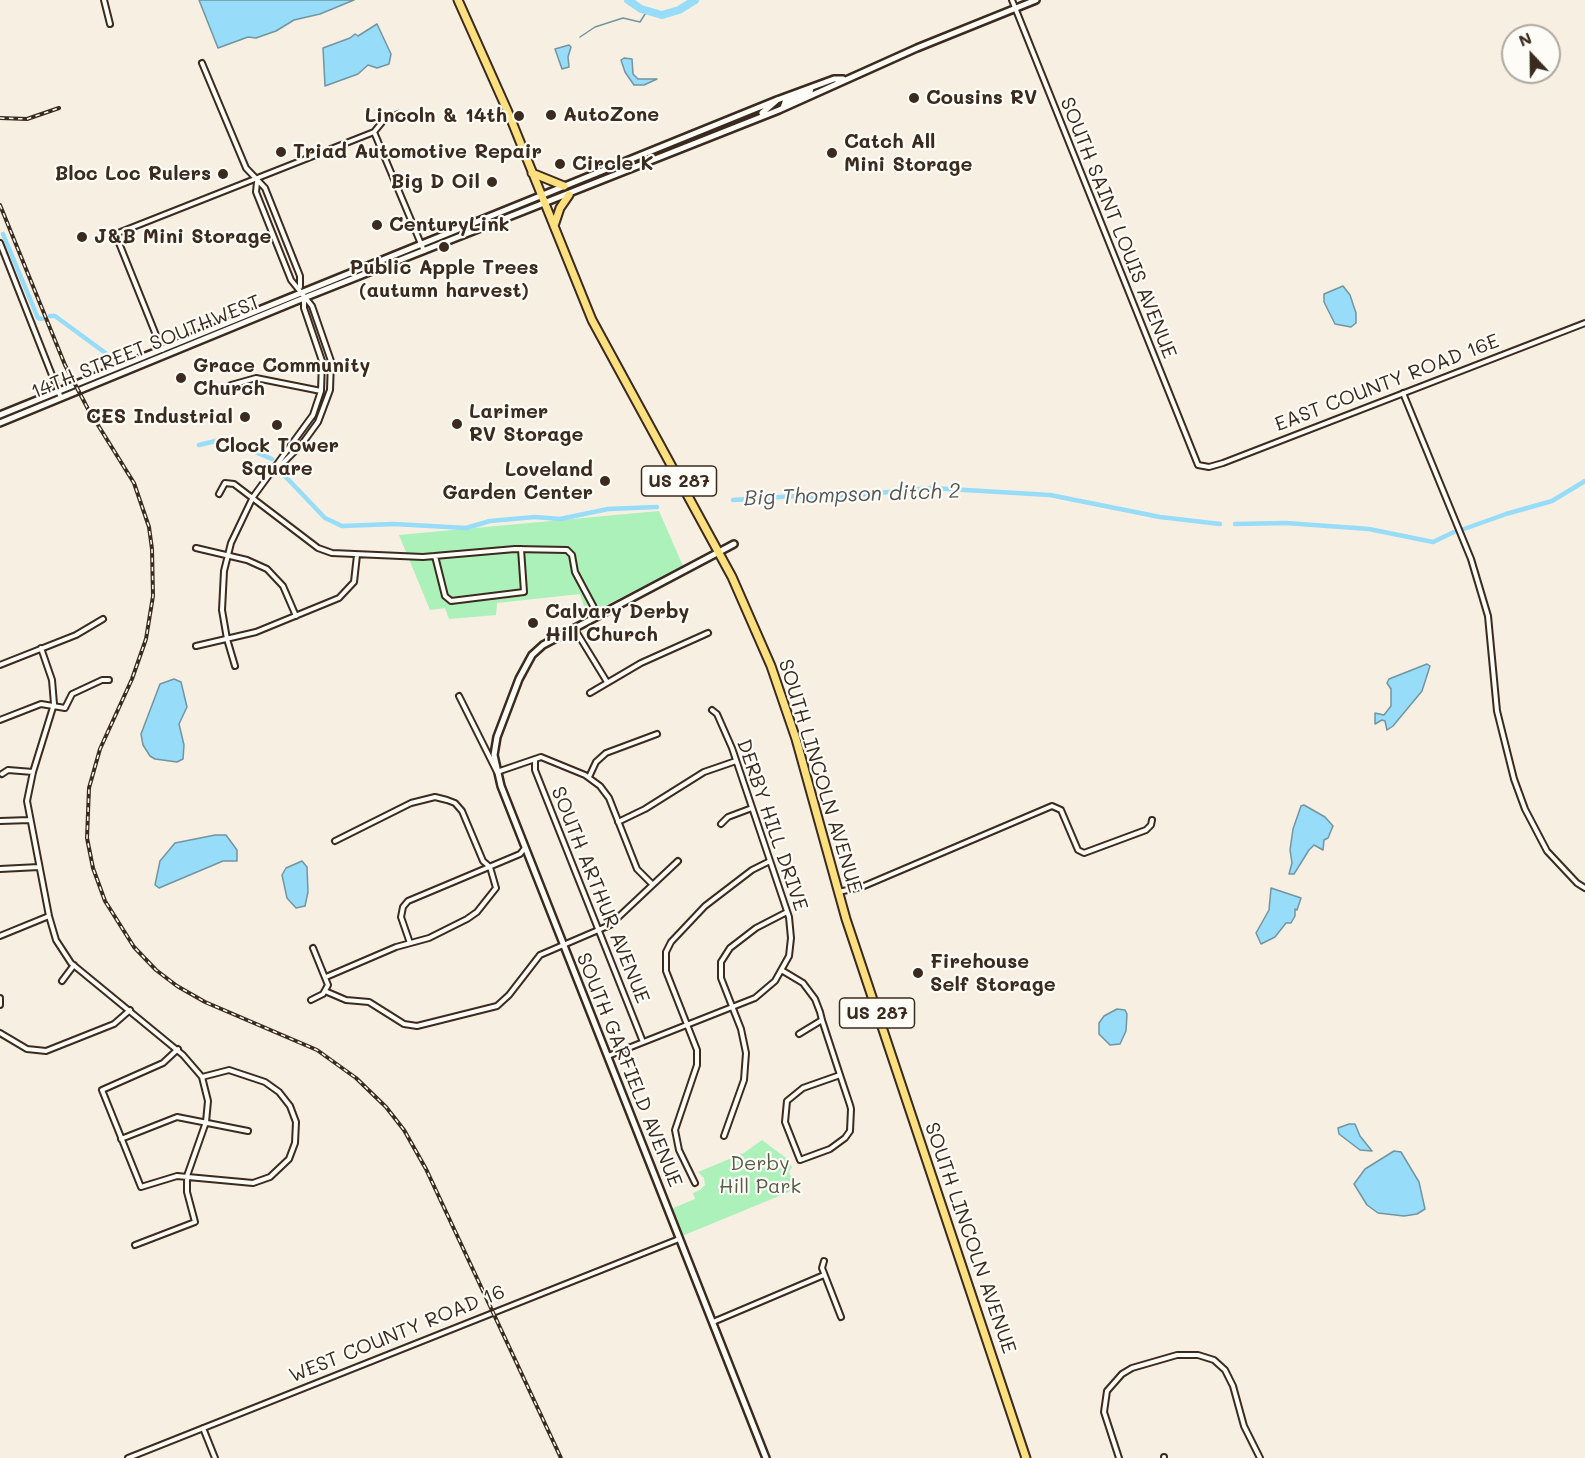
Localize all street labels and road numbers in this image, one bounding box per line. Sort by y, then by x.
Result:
street label: SOUTH SAINT LOUIS AVENUE [1055,94,1181,362]
street label: 14TH STREET SOUTHWEST [28,290,264,404]
street label: EAST COUNTY ROAD 16E [1272,329,1502,437]
road number: US 287 [642,466,716,496]
street label: SOUTH LINCOLN AVENUE [773,656,867,896]
street label: DERBY HILL DRIVE [731,736,813,914]
street label: SOUTH ARTHUR AVENUE [545,783,655,1007]
street label: SOUTH GARFIELD AVENUE [571,949,687,1191]
road number: US 287 [840,998,914,1028]
street label: SOUTH LINCOLN AVENUE [919,1119,1021,1357]
street label: WEST COUNTY ROAD 16 [286,1280,508,1388]

